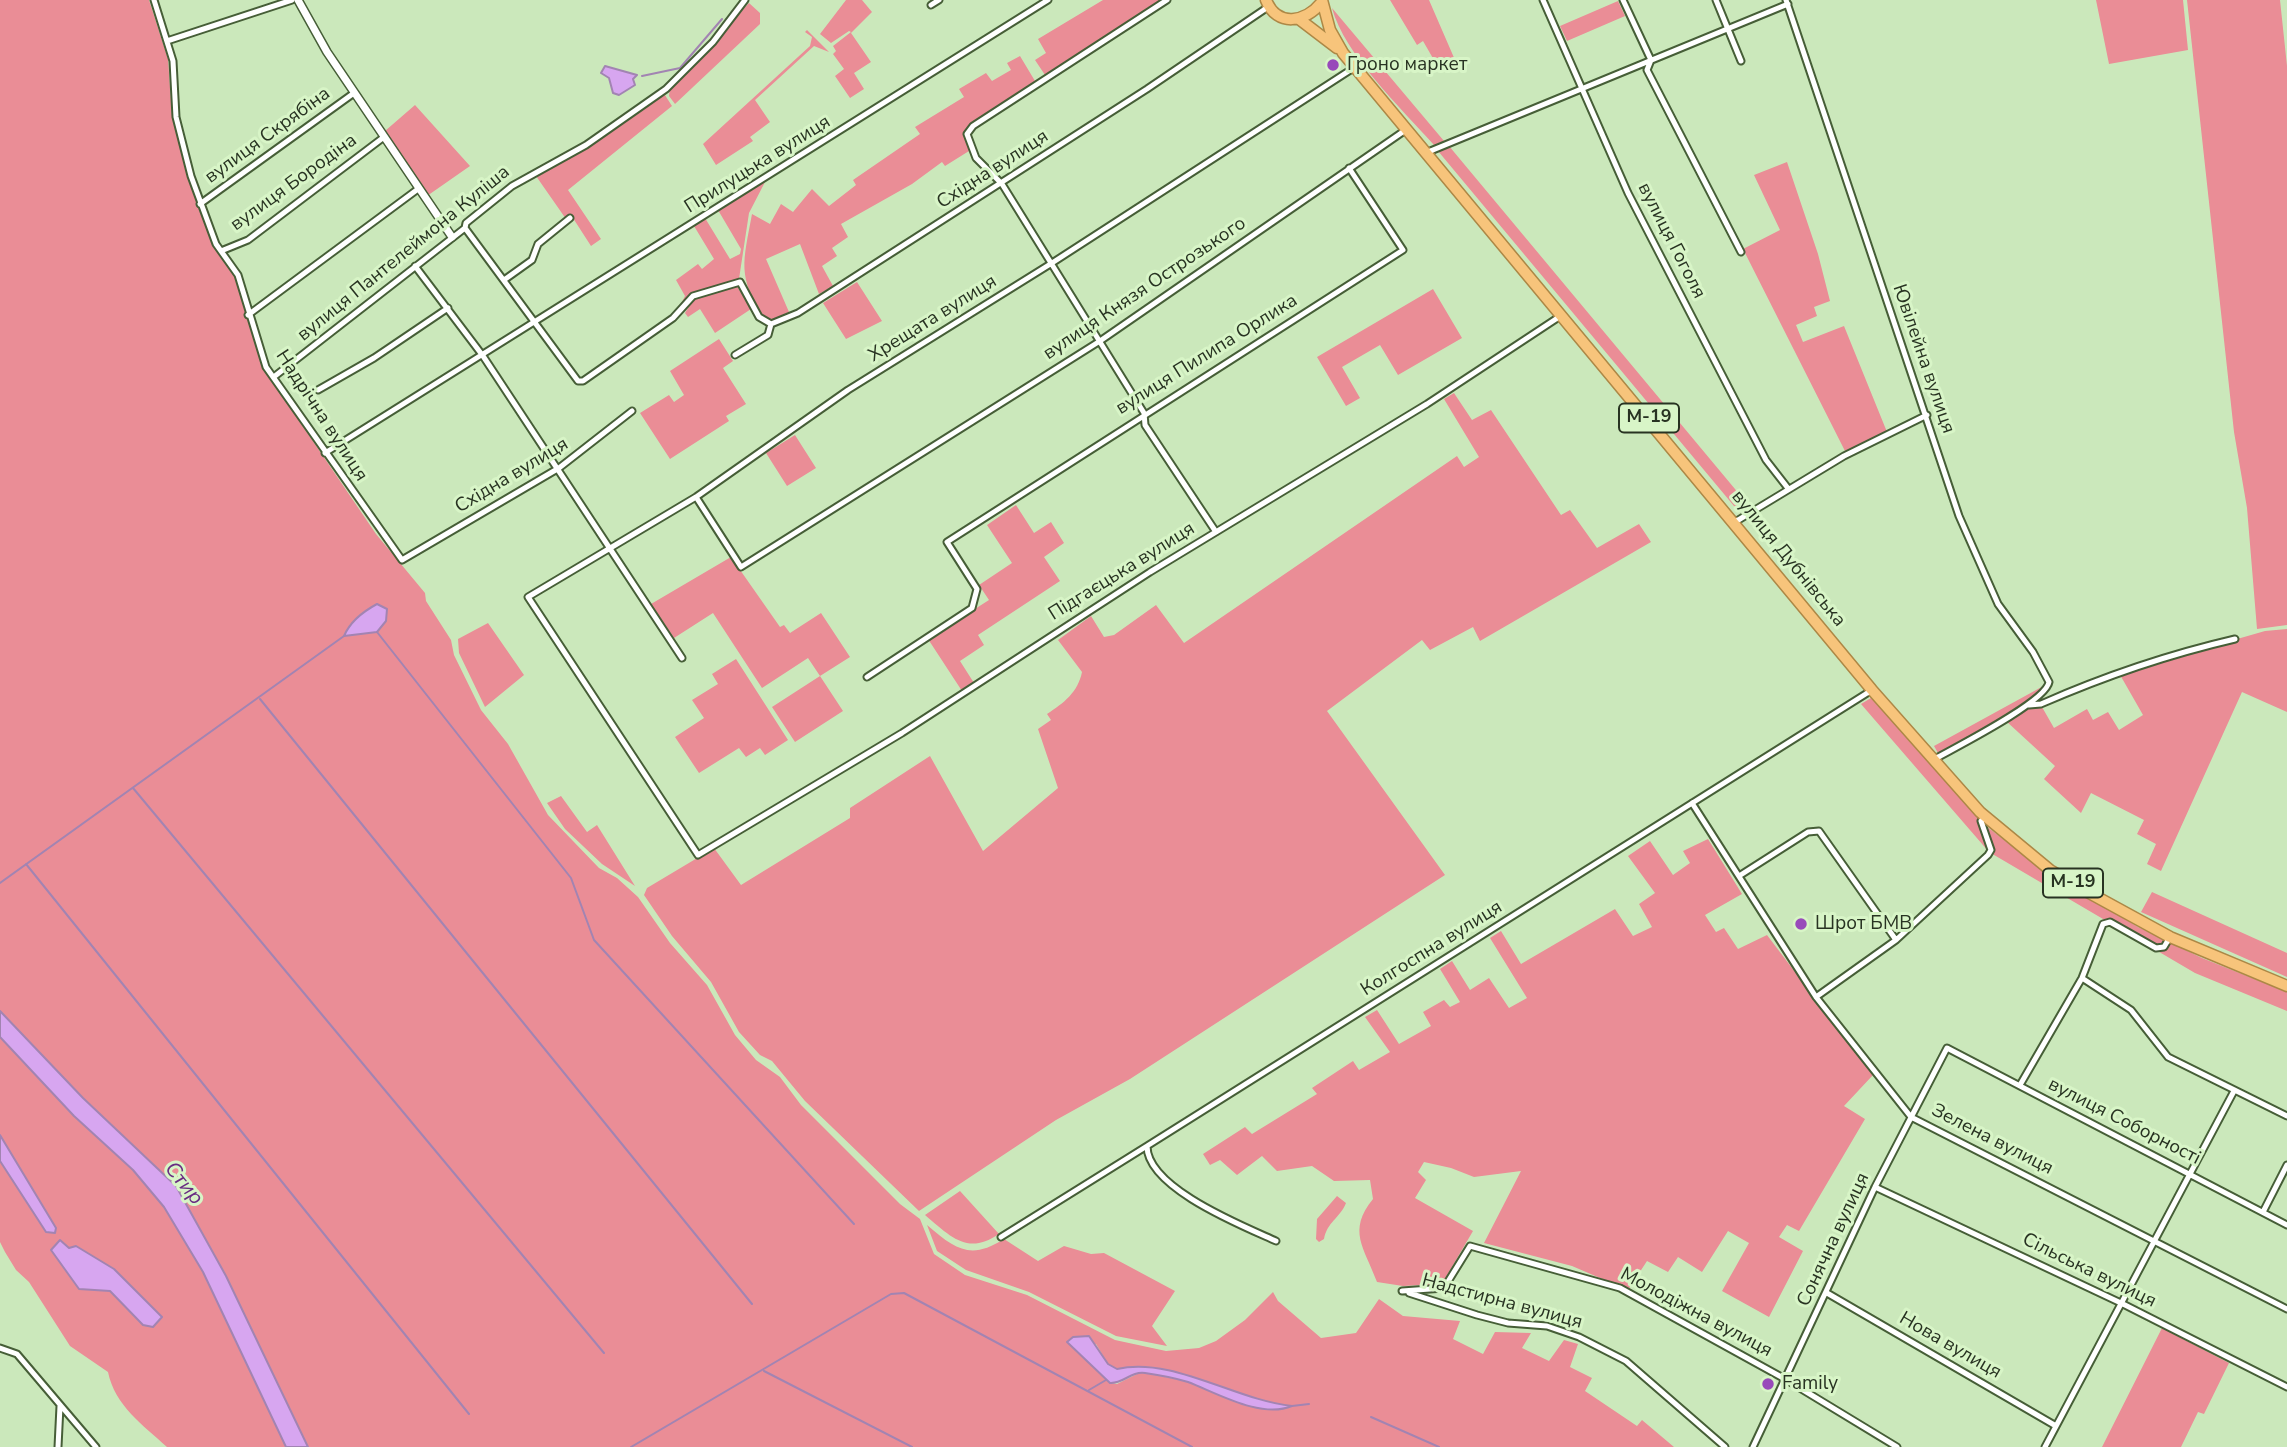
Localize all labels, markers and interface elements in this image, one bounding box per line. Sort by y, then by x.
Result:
place label: Гроно маркет [1347,54,1467,76]
marker: Гроно маркет [1325,57,1341,73]
street label: вулиця Скрябіна [201,83,335,189]
street label: Прилуцька вулиця [681,111,835,219]
street label: Східна вулиця [933,126,1053,214]
street label: вулиця Бородіна [226,129,362,237]
street label: вулиця Пантелеймона Куліша [293,161,515,347]
street label: вулиця Гоголя [1632,179,1710,303]
street label: вулиця Князя Острозького [1039,212,1251,366]
street label: Хрещата вулиця [865,270,1001,368]
street label: Ювілейна вулиця [1887,281,1959,437]
street label: вулиця Пилипа Орлика [1112,290,1302,420]
street label: Надрічна вулиця [270,346,372,486]
road number: М-19 [1619,404,1679,432]
street label: Східна вулиця [451,433,573,519]
street label: вулиця Дубнівська [1726,486,1850,632]
street label: Підгаєцька вулиця [1045,518,1199,626]
road number: М-19 [2043,868,2103,898]
street label: Колгоспна вулиця [1357,896,1507,1002]
place label: Шрот БМВ [1815,913,1912,935]
marker: Шрот БМВ [1793,916,1809,932]
street label: вулиця Соборності [2044,1074,2204,1170]
street label: Зелена вулиця [1927,1100,2057,1180]
water label: Стир [158,1157,208,1211]
street label: Сонячна вулиця [1793,1170,1875,1310]
street label: Сільська вулиця [2018,1229,2160,1313]
street label: Молодіжна вулиця [1616,1263,1776,1363]
street label: Надстирна вулиця [1419,1270,1585,1334]
street label: Нова вулиця [1895,1308,2005,1384]
place label: Family [1782,1373,1838,1395]
marker: Family [1760,1376,1776,1392]

